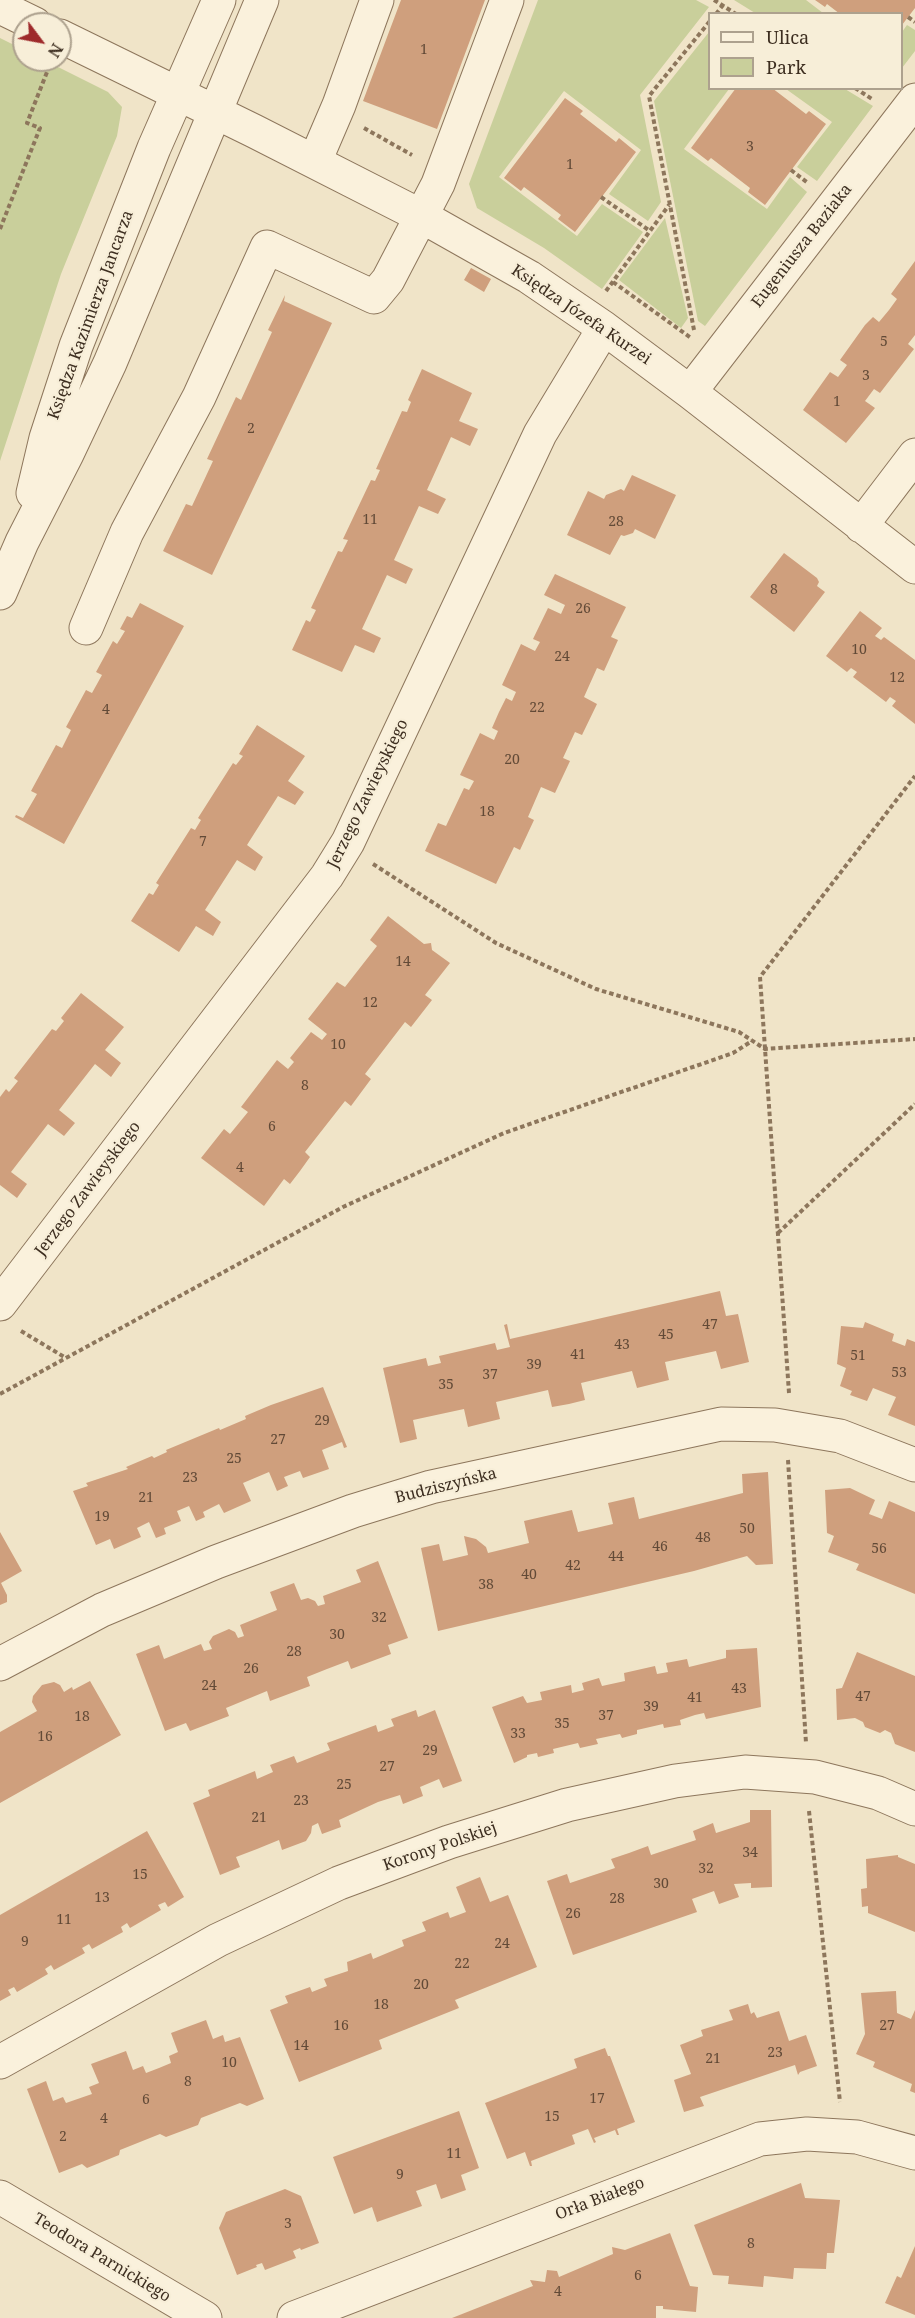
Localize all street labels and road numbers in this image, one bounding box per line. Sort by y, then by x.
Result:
street label: Eugeniusza Baziaka [748,180,856,312]
street label: Księdza Kazimierza Jancarza [44,208,138,422]
street label: Księdza Józefa Kurzei [507,261,655,369]
street label: Jerzego Zawieyskiego [324,716,412,872]
street label: Jerzego Zawieyskiego [31,1118,145,1260]
street label: Budziszyńska [393,1464,499,1508]
street label: Korony Polskiej [381,1819,499,1875]
street label: Orła Białego [553,2173,647,2225]
street label: Teodora Parnickiego [30,2209,174,2307]

